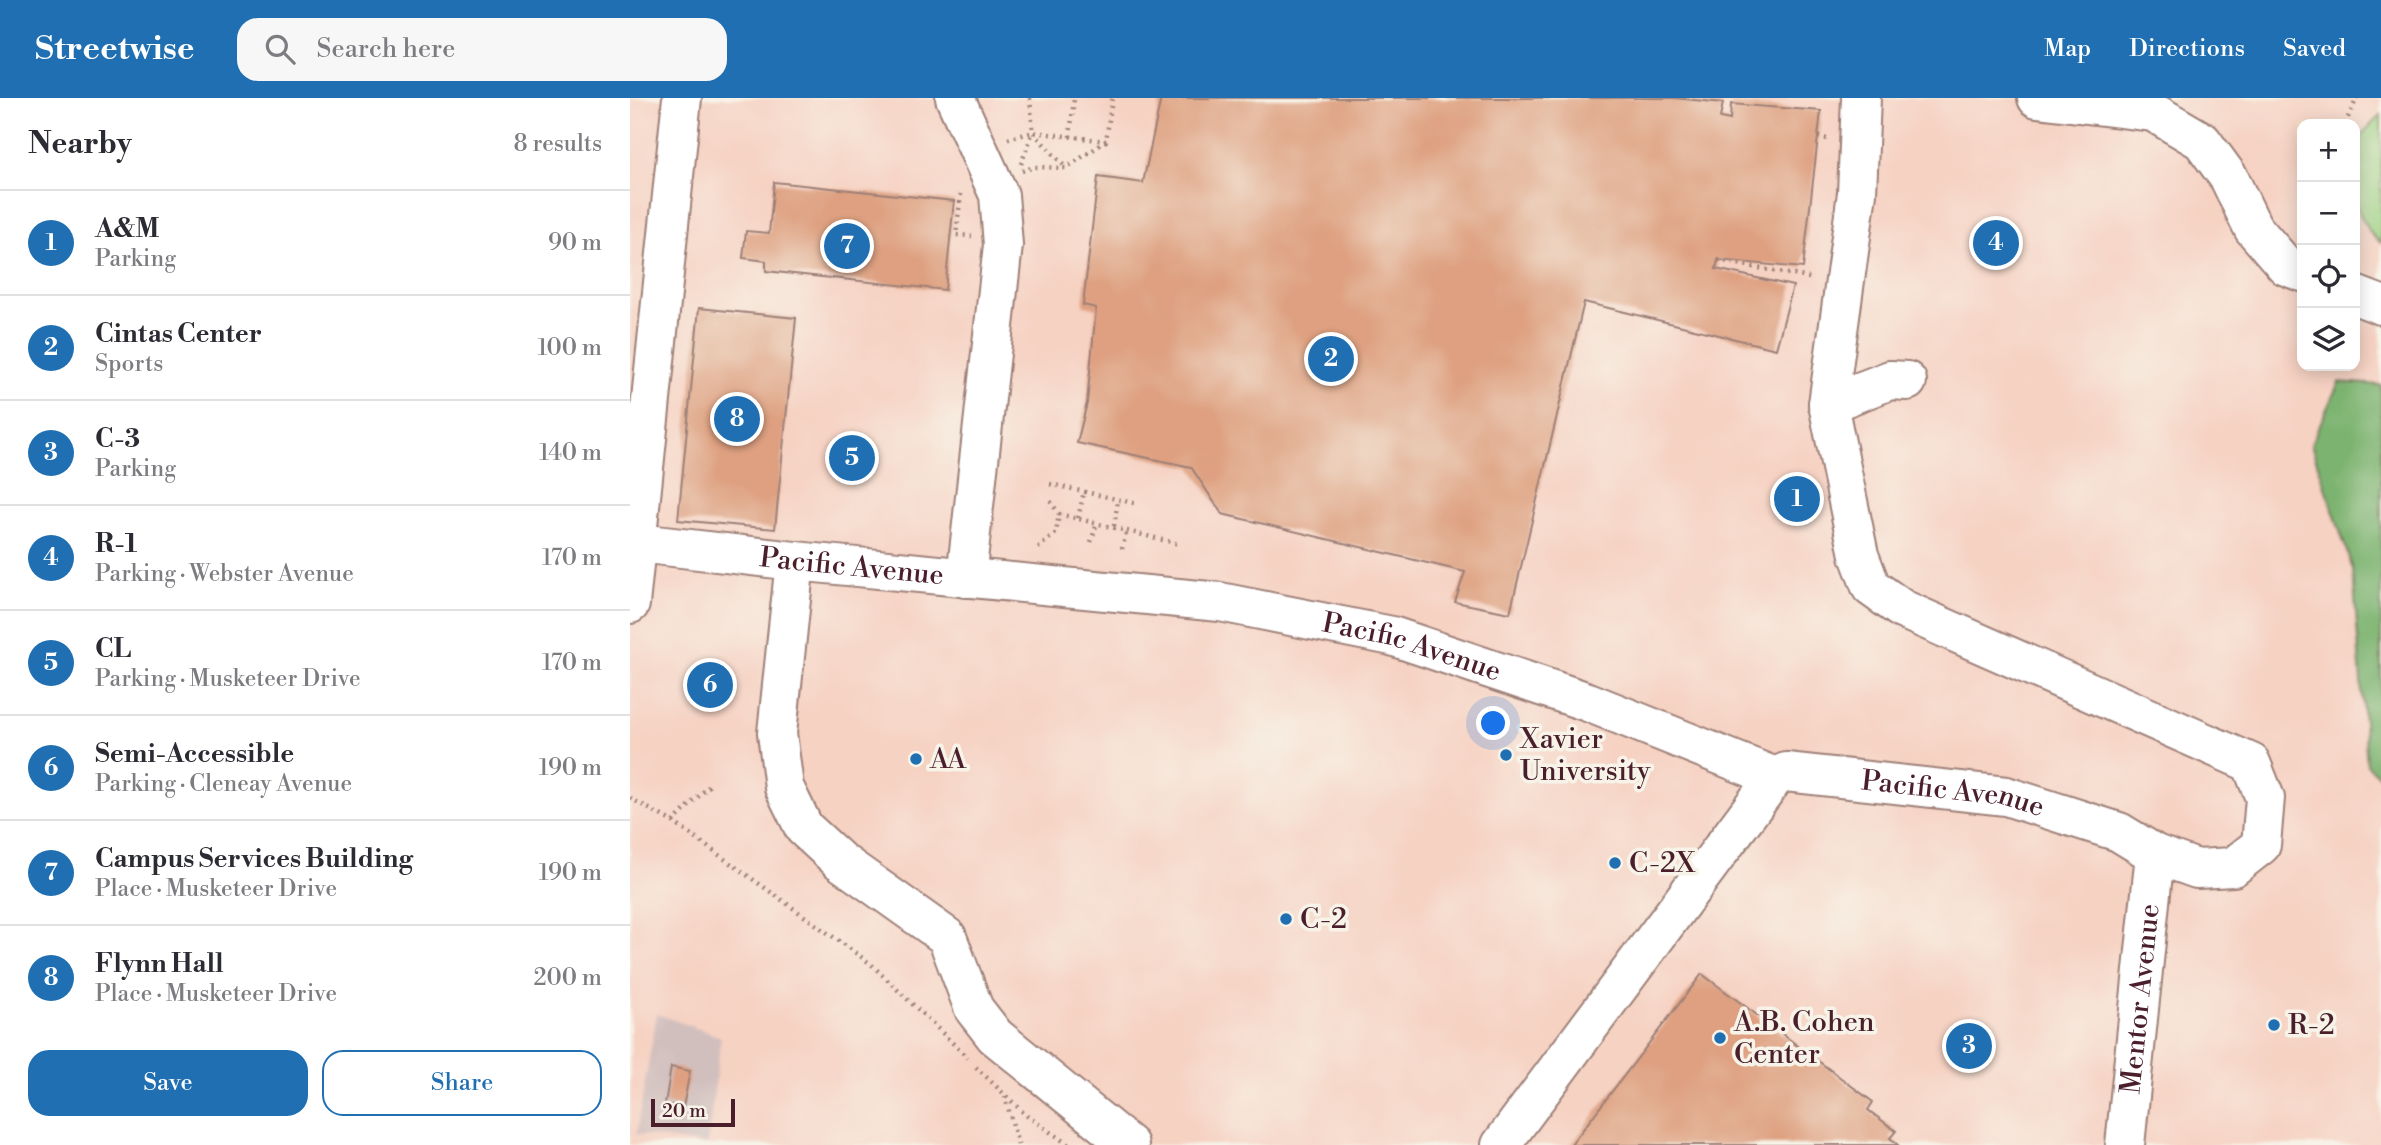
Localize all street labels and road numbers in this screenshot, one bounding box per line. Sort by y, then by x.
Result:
street label: Pacific Avenue [758,540,945,593]
street label: Pacific Avenue [1319,605,1506,689]
street label: Pacific Avenue [1860,763,2049,825]
street label: Mentor Avenue [2113,902,2167,1096]

